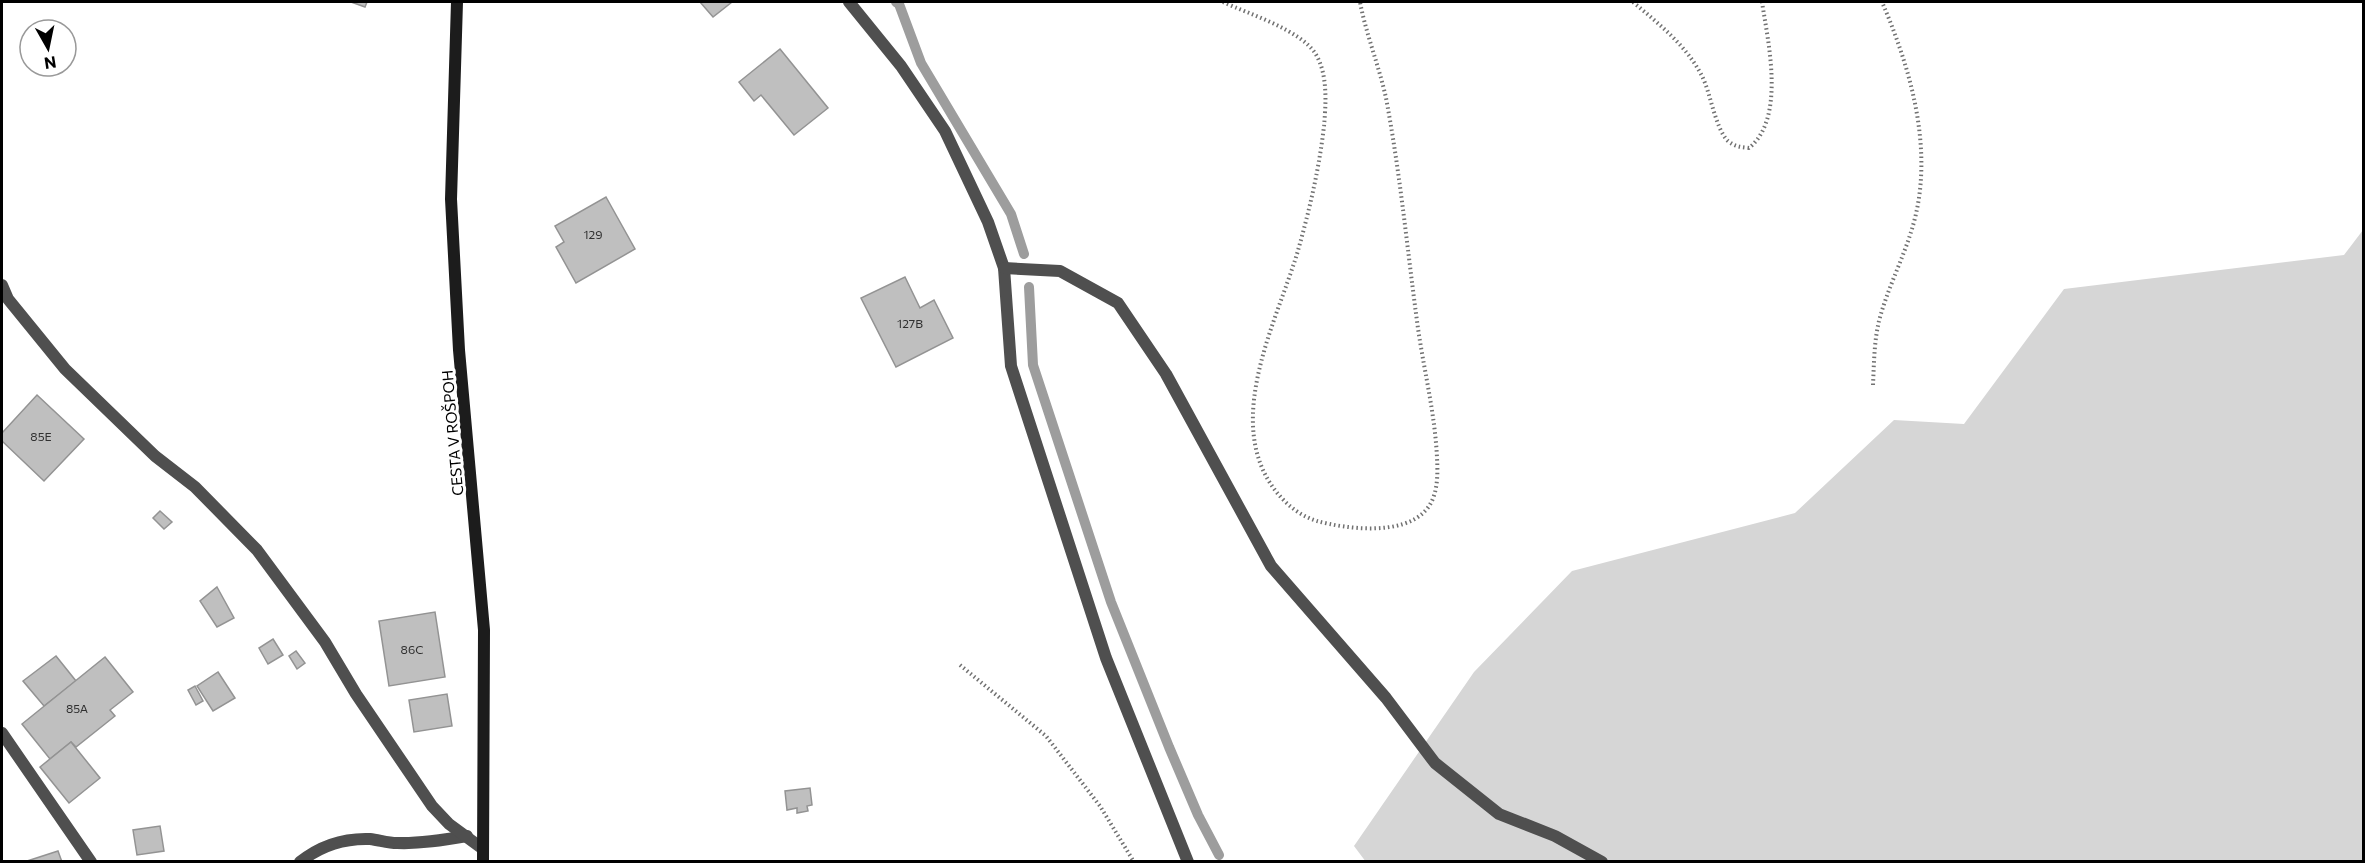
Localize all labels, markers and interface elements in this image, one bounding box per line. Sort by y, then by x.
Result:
north arrow [18,18,78,78]
text: N [43,53,58,74]
house number: 129 [583,227,603,241]
house number: 127B [897,316,923,330]
street label: CESTA V ROŠPOH [437,369,466,497]
house number: 85E [30,429,52,443]
house number: 86C [401,642,423,656]
house number: 85A [66,701,88,715]

